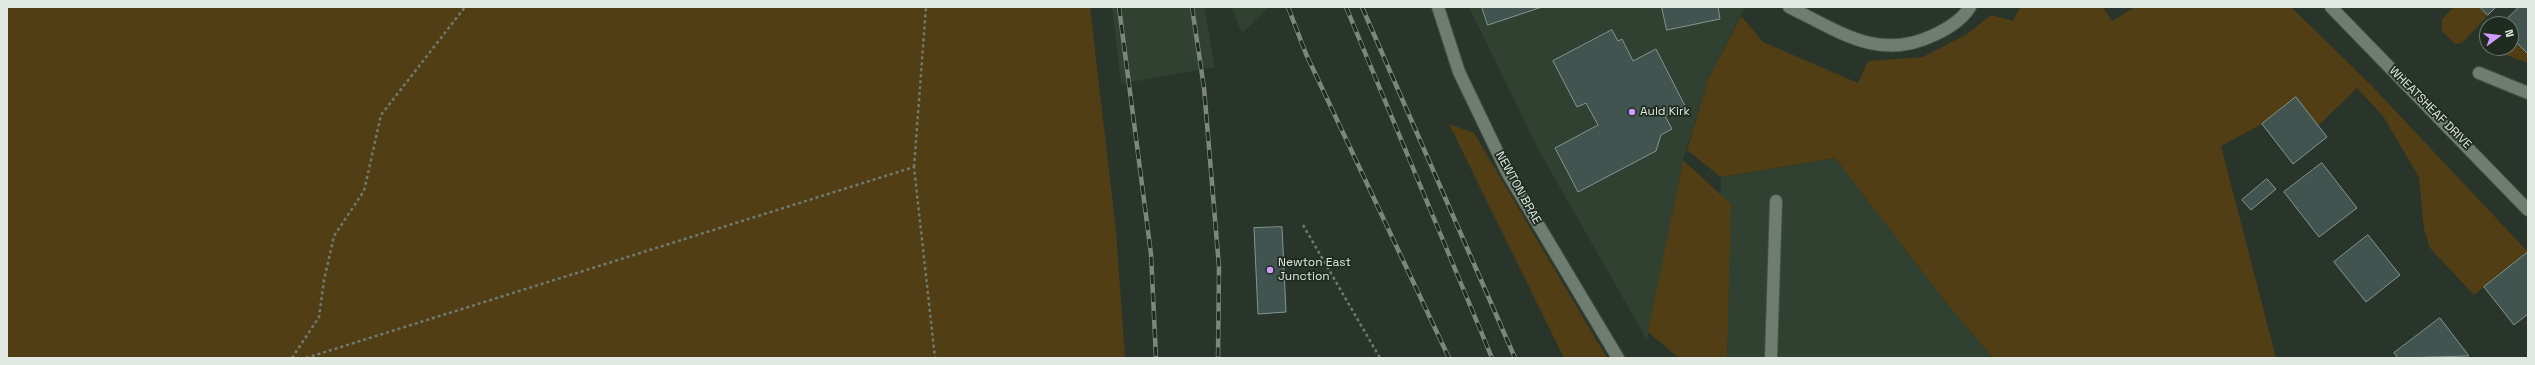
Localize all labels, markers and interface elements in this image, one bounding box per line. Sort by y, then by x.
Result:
north arrow [2479,16,2519,56]
text: N [2502,28,2517,39]
street label: WHEATSHEAF DRIVE [2386,64,2474,152]
place label: Auld Kirk [1640,105,1690,119]
marker: Auld Kirk [1627,107,1637,117]
street label: NEWTON BRAE [1492,149,1544,227]
place label: Newton East Junction [1278,256,1351,284]
marker: Newton East Junction [1265,265,1275,275]

